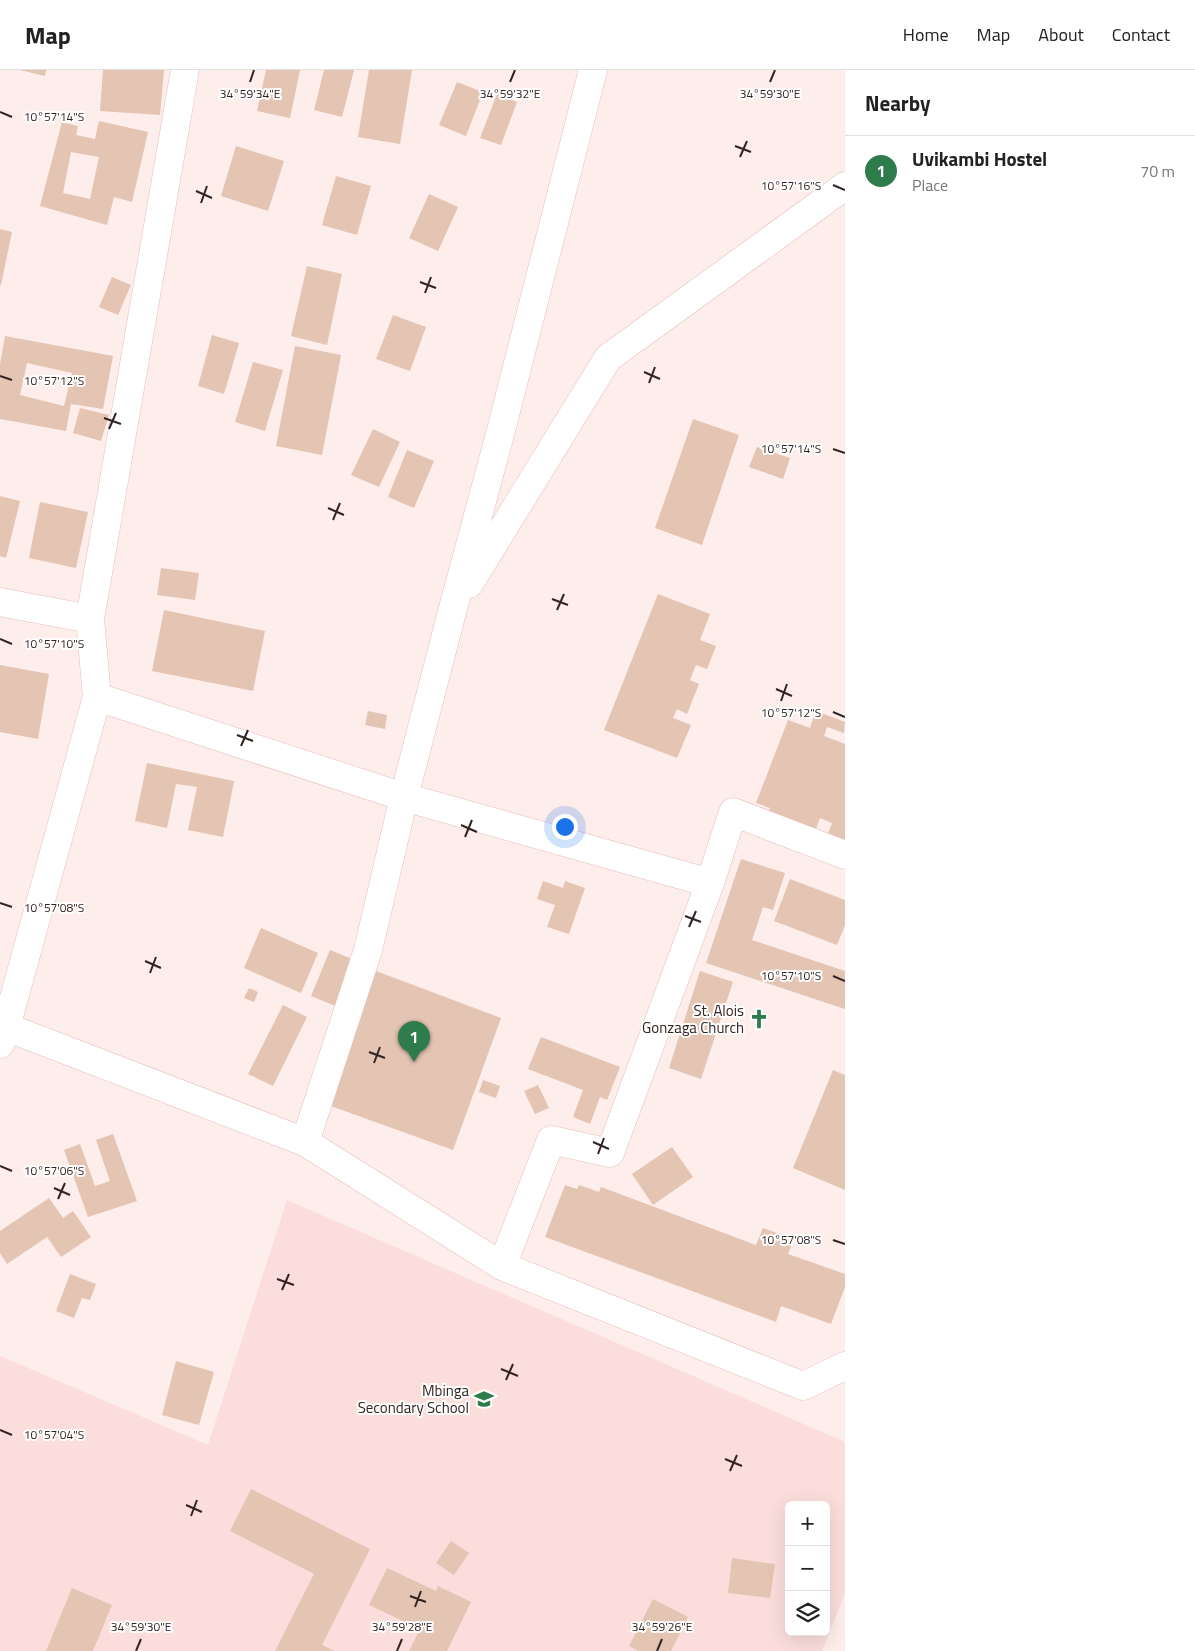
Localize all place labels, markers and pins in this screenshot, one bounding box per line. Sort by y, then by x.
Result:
place label: St. Alois Gonzaga Church [642,999,744,1039]
church icon: St. Alois Gonzaga Church [748,1008,770,1030]
pin: 1 [398,1021,430,1062]
place label: Mbinga Secondary School [358,1379,469,1419]
school or university icon: Mbinga Secondary School [473,1388,495,1410]

